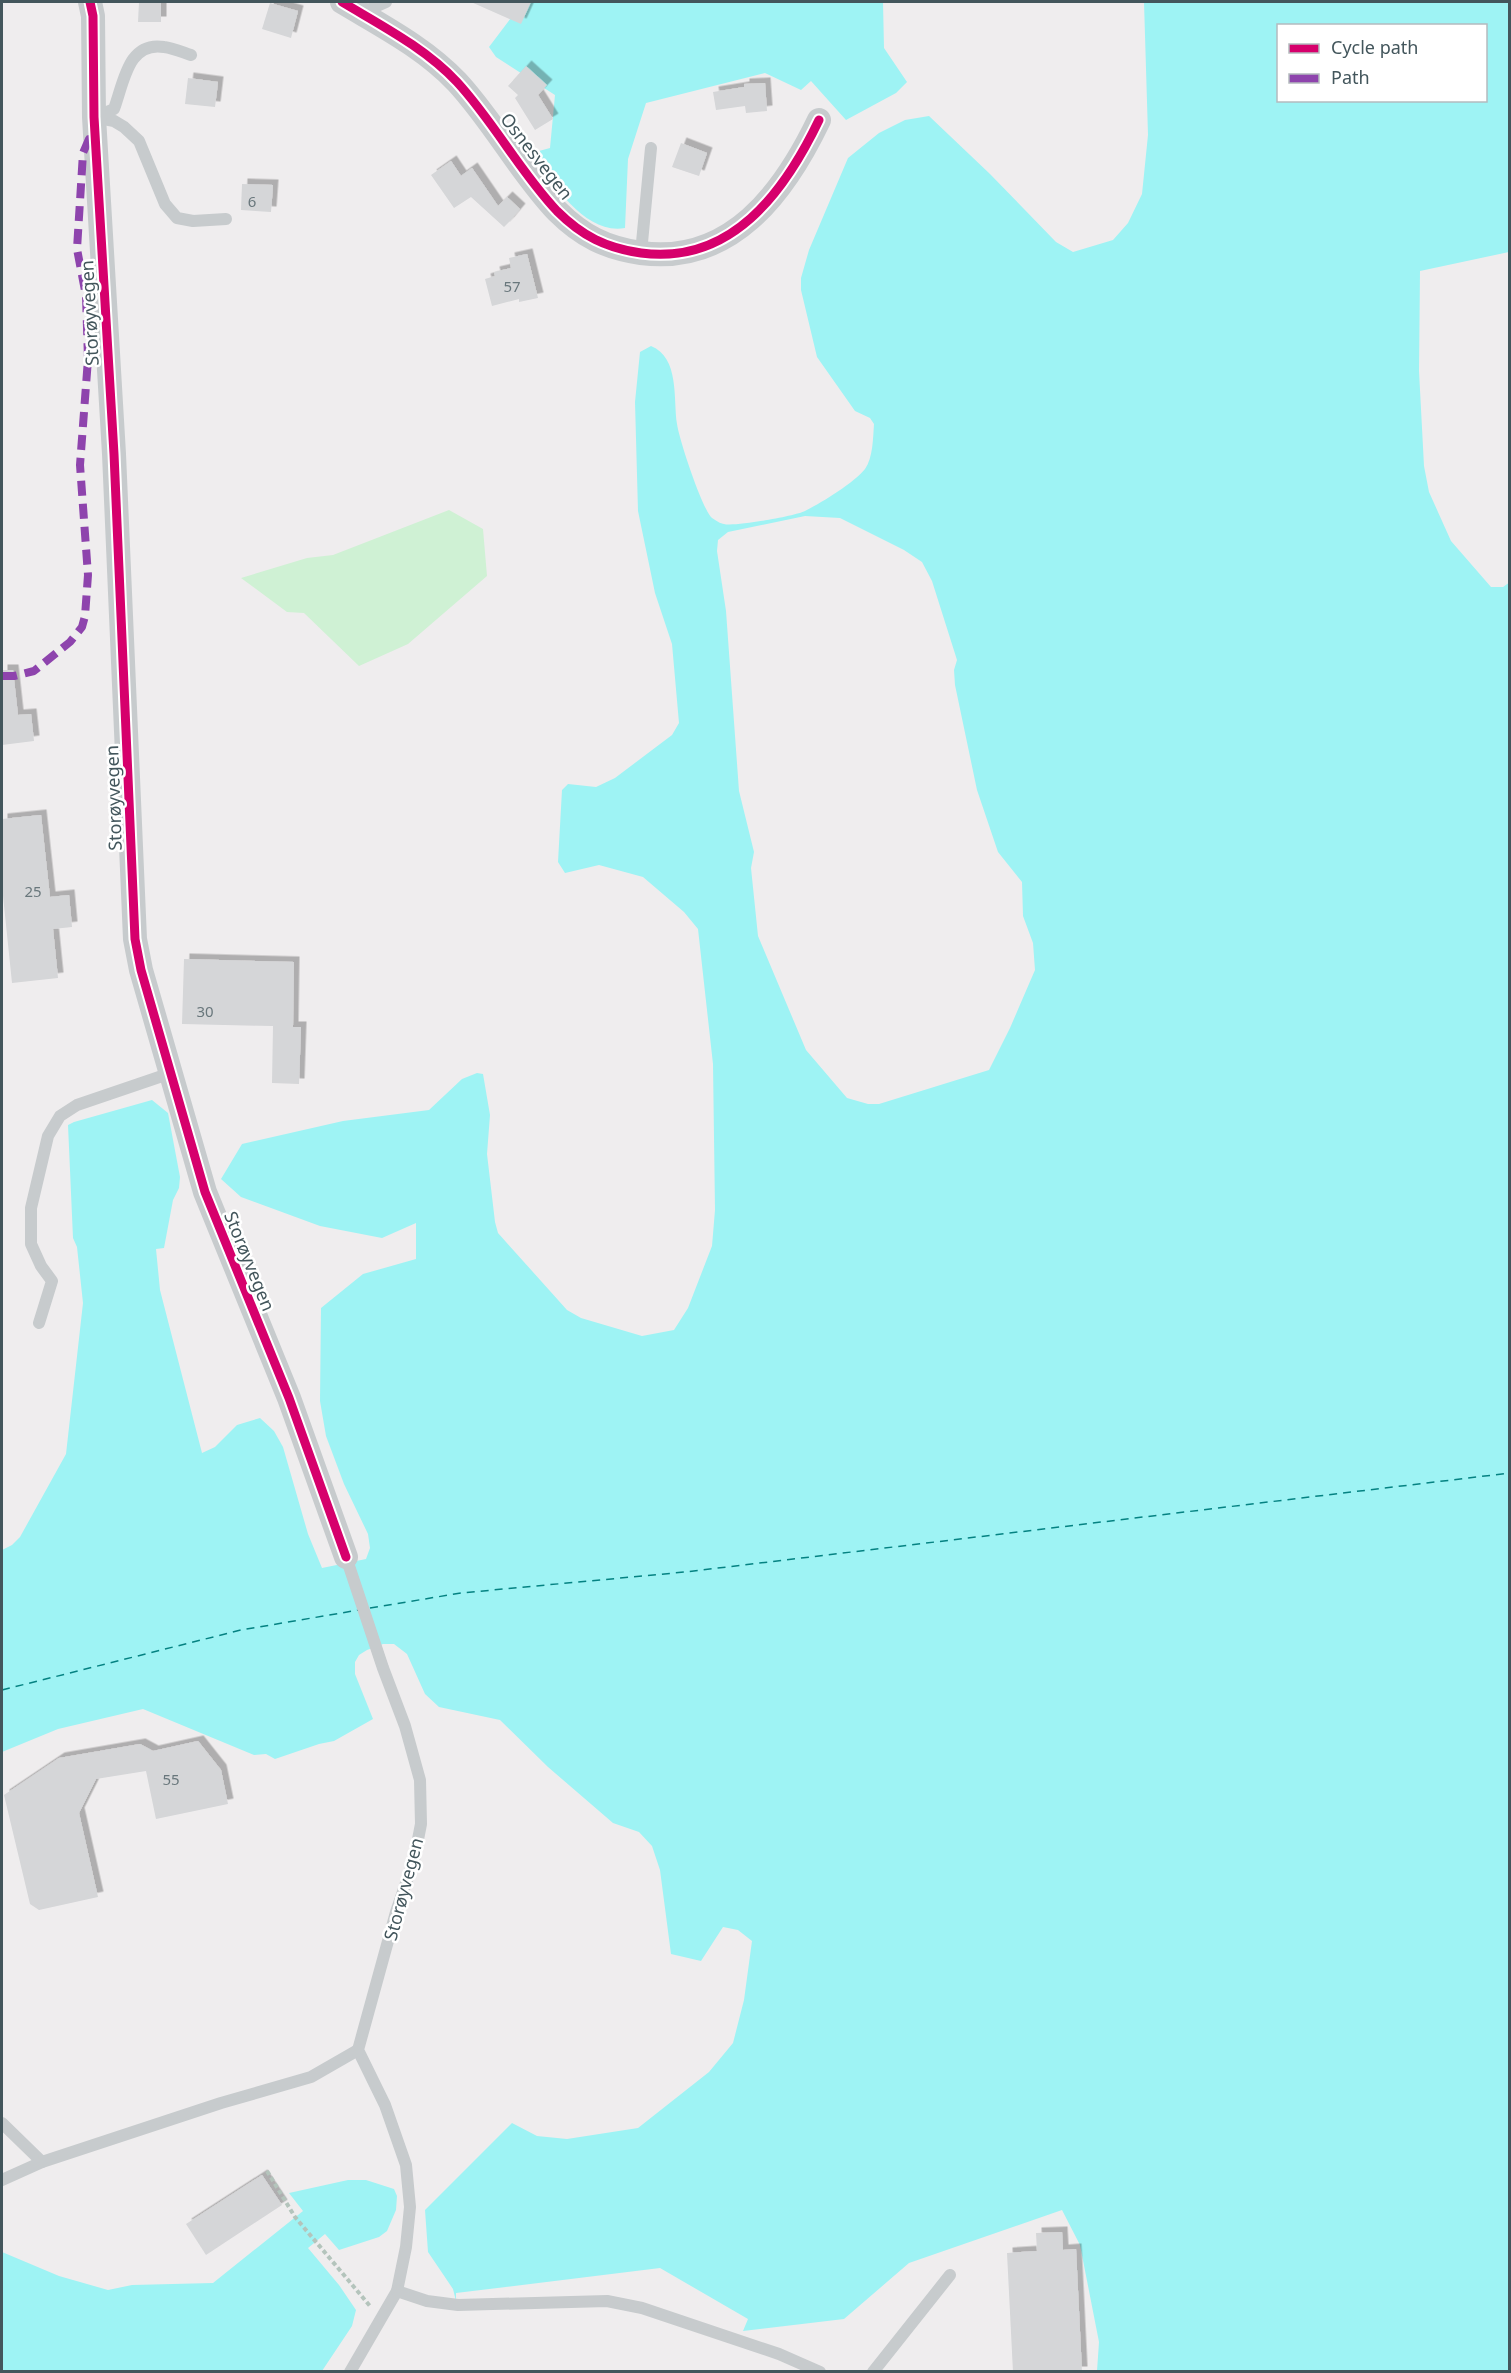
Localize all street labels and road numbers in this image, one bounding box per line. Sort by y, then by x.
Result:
street label: Osnesvegen [495,108,579,204]
street label: Storøyvegen [74,260,104,366]
street label: Storøyvegen [99,745,127,851]
street label: Storøyvegen [219,1208,281,1314]
street label: Storøyvegen [378,1835,428,1943]

